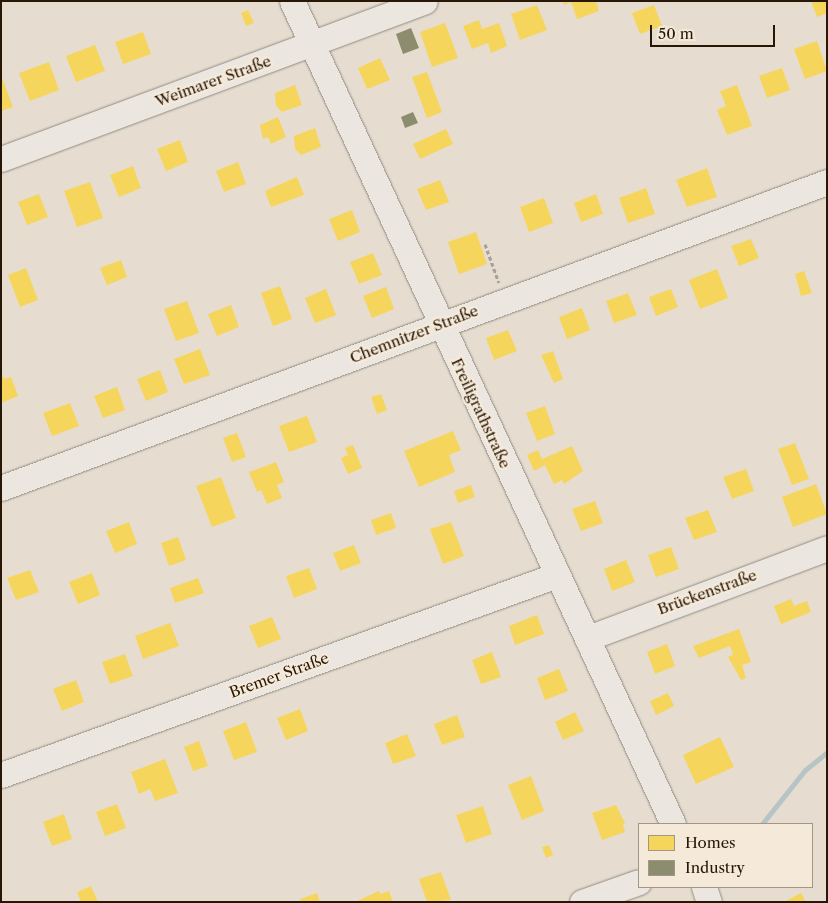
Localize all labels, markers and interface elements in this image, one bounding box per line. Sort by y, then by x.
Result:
scale bar [653,15,778,47]
text: 50 m [658,24,694,43]
street label: Weimarer Straße [153,52,273,110]
street label: Chemnitzer Straße [347,301,481,367]
street label: Freiligrathstraße [448,355,514,471]
street label: Brückenstraße [655,566,759,618]
street label: Bremer Straße [227,649,331,701]
legend [638,823,813,888]
text: Homes [685,833,736,852]
text: Industry [685,858,745,877]

